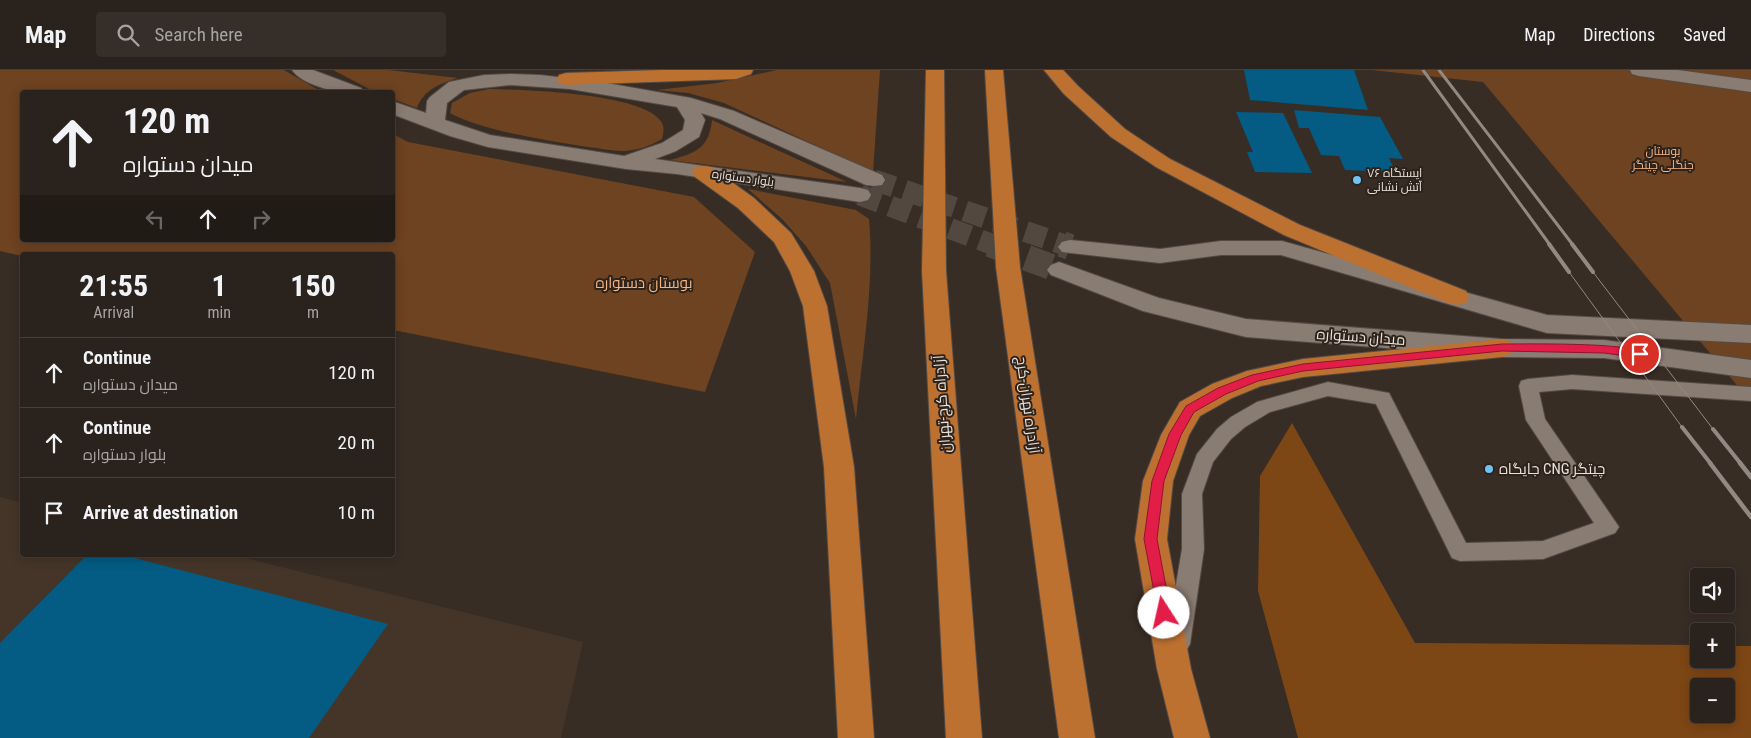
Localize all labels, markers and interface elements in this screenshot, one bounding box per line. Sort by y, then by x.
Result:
search box [96,12,446,57]
text: Map [25,21,66,49]
icon: search [114,21,142,49]
text: Search here [154,23,243,46]
text: Map [1524,24,1555,45]
text: Directions [1583,24,1655,45]
text: Saved [1683,24,1726,45]
text: 120 m [123,101,210,142]
icon: ahead [40,110,105,175]
park label: بوستان جنگلی چیتگر [1631,144,1694,174]
text: میدان دستواره [123,152,254,177]
place label: ایستگاه ۷۶ آتش نشانی [1367,166,1423,194]
street label: بلوار دستواره [711,167,775,189]
marker: ایستگاه ۷۶ آتش نشانی [1351,174,1363,186]
icon: left [141,205,169,233]
icon: ahead [194,205,222,233]
icon: right [247,205,275,233]
text: 21:55 [79,268,148,303]
text: 1 [212,268,227,303]
text: 150 [290,268,336,303]
park label: بوستان دستواره [596,274,692,293]
text: Arrival [93,303,134,322]
text: min [207,303,231,322]
text: m [307,303,319,322]
street label: میدان دستواره [1316,325,1406,350]
pin [1619,333,1661,375]
icon: arrive [1626,340,1654,368]
text: Continue [83,346,151,369]
street label: آزادراه کرج-تهران [930,354,956,454]
street label: آزادراه تهران-کرج [1010,355,1044,455]
icon: ahead [40,359,68,387]
text: 120 m [328,361,375,384]
text: میدان دستواره [83,375,178,394]
text: Continue [83,416,151,439]
icon: ahead [40,429,68,457]
text: 20 m [338,431,375,454]
text: بلوار دستواره [83,445,166,464]
place label: جایگاه CNG چیتگر [1499,460,1605,479]
marker: جایگاه CNG چیتگر [1483,463,1495,475]
icon: arrive [40,499,68,527]
text: Arrive at destination [83,501,238,524]
text: 10 m [338,501,375,524]
map controls [1690,568,1735,723]
button: sound [1690,568,1735,613]
position arrow [1137,586,1189,638]
button: + [1690,623,1735,668]
button: − [1690,678,1735,723]

